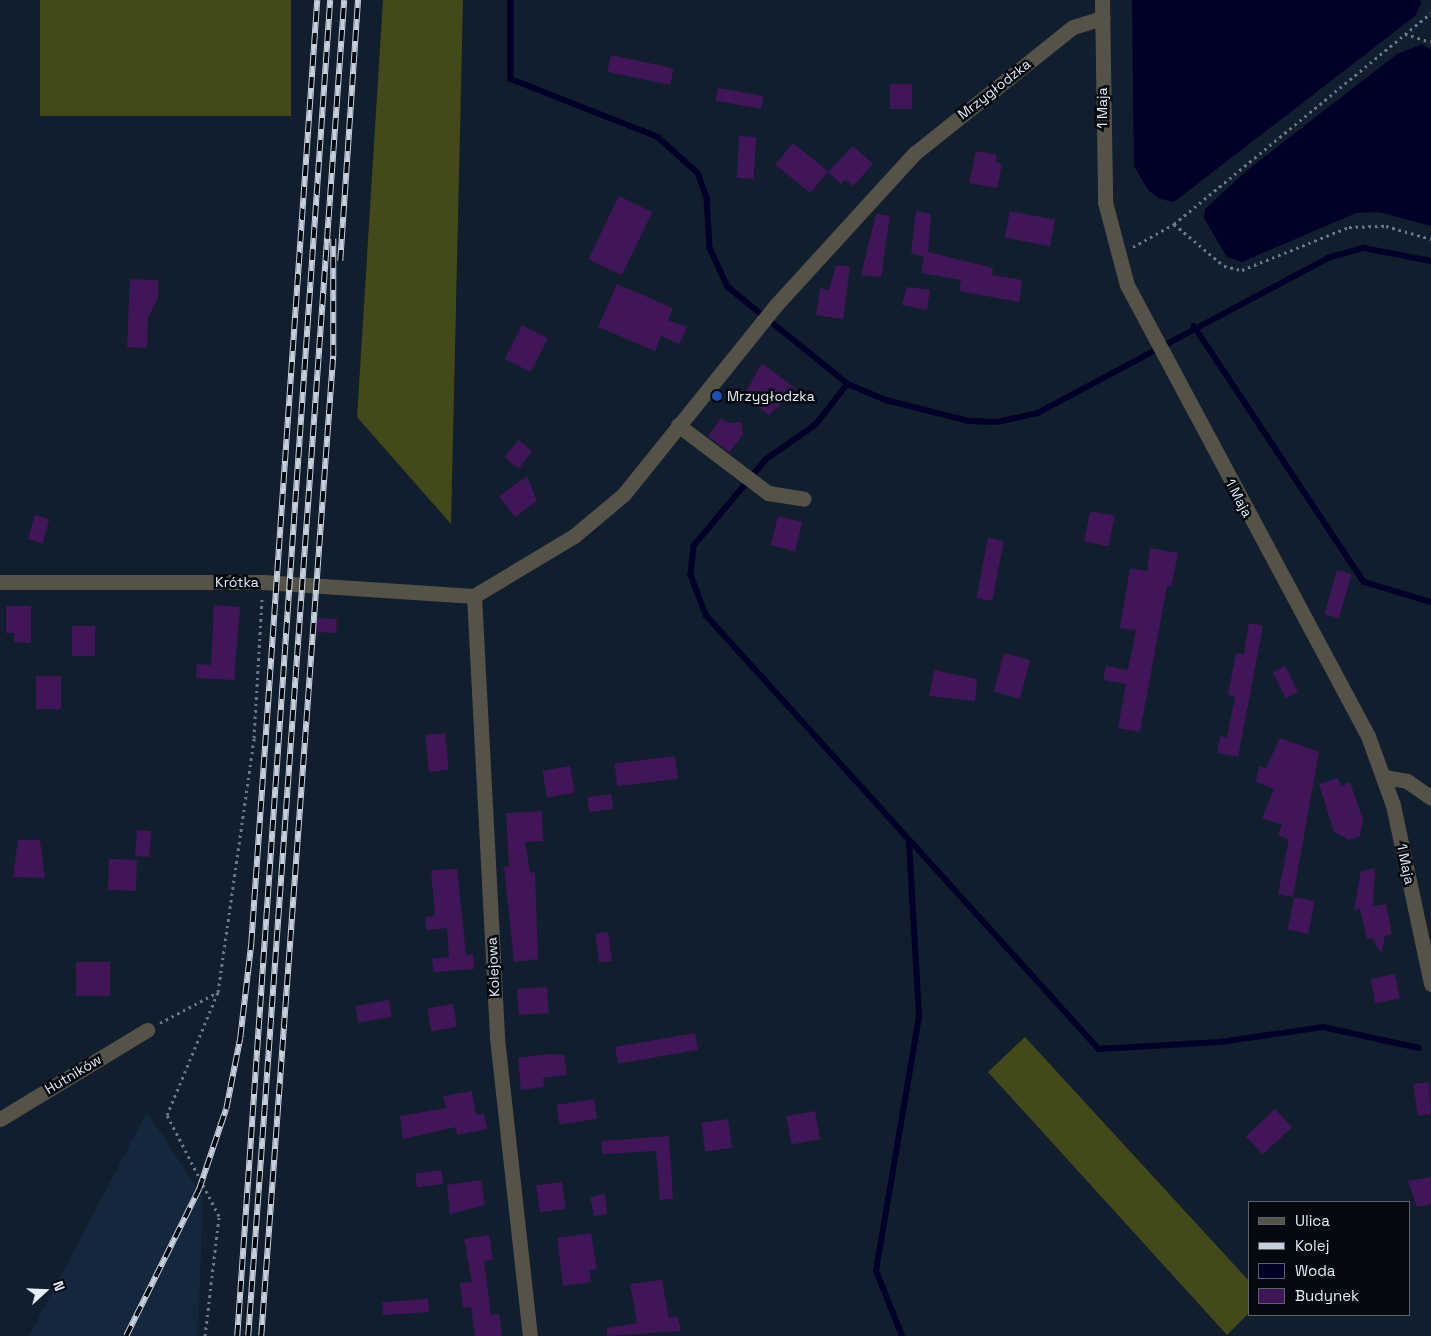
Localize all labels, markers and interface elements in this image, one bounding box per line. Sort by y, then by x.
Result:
street label: Mrzygłodzka [954,55,1034,123]
street label: 1 Maja [1094,87,1110,129]
place label: Mrzygłodzka [727,388,815,404]
marker: Mrzygłodzka [711,390,723,402]
street label: 1 Maja [1222,476,1256,520]
street label: Krótka [215,574,259,590]
street label: 1 Maja [1394,842,1418,886]
street label: Kolejowa [483,937,503,997]
street label: Hutników [42,1051,104,1097]
legend [1248,1201,1411,1316]
text: Ulica [1295,1211,1330,1230]
text: Kolej [1295,1236,1329,1255]
text: Woda [1295,1261,1335,1280]
north arrow [20,1266,70,1316]
text: N [49,1278,69,1293]
text: Budynek [1295,1286,1359,1305]

